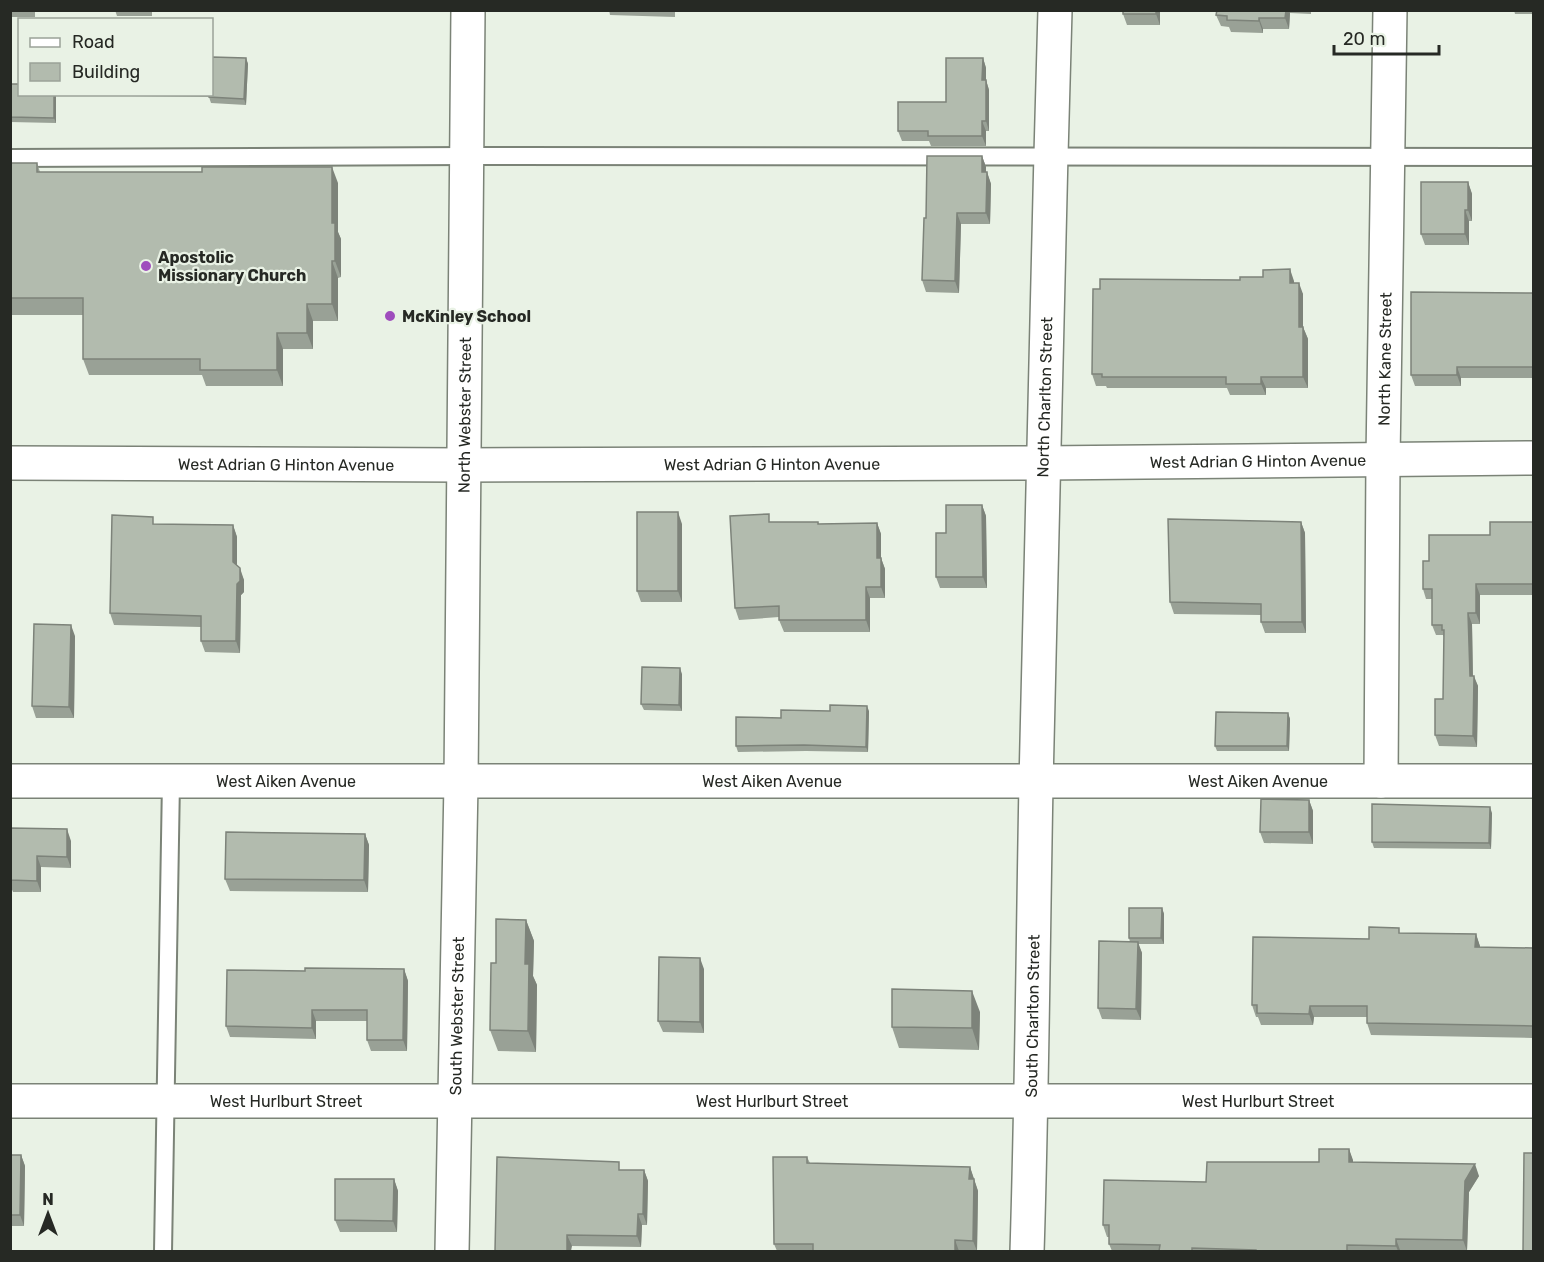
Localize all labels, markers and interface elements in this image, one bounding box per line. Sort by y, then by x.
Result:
legend [18,18,213,96]
scale bar [1334,18,1439,56]
text: 20 m [1343,28,1385,50]
text: Road [72,31,115,53]
text: Building [72,61,140,83]
place label: Apostolic Missionary Church [158,248,306,285]
marker: Apostolic Missionary Church [139,259,153,273]
street label: North Kane Street [1375,292,1396,426]
place label: McKinley School [402,307,531,326]
marker: McKinley School [383,309,397,323]
street label: North Charlton Street [1033,316,1057,478]
street label: North Webster Street [455,337,475,493]
street label: West Adrian G Hinton Avenue [1150,451,1366,472]
street label: West Adrian G Hinton Avenue [178,455,394,475]
street label: West Adrian G Hinton Avenue [664,455,880,474]
street label: West Aiken Avenue [216,772,356,791]
street label: West Aiken Avenue [702,772,842,791]
street label: West Aiken Avenue [1188,772,1328,791]
street label: South Charlton Street [1022,934,1044,1098]
street label: South Webster Street [446,936,468,1096]
street label: West Hurlburt Street [210,1092,362,1111]
street label: West Hurlburt Street [696,1092,848,1111]
street label: West Hurlburt Street [1182,1092,1334,1111]
north arrow [18,1184,78,1244]
text: N [42,1190,54,1209]

